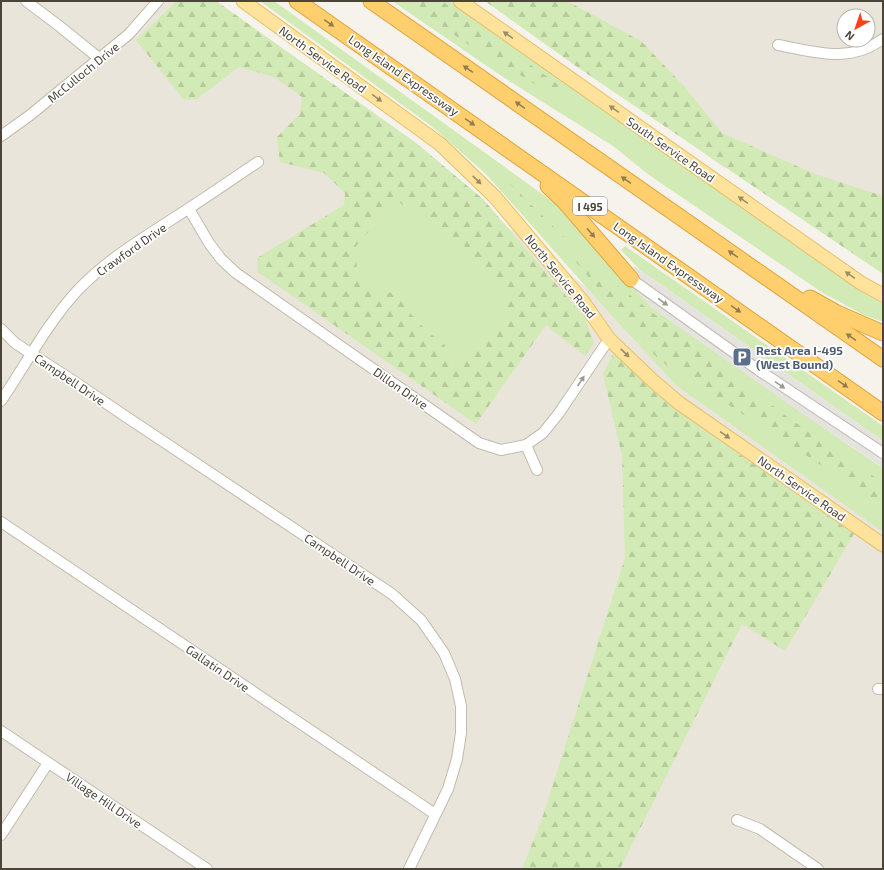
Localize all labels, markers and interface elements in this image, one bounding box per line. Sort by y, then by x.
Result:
north arrow [836,8,876,48]
one-way arrow [324,19,334,27]
street label: North Service Road [277,23,369,95]
text: N [842,28,856,44]
one-way arrow [502,31,513,39]
street label: Long Island Expressway [346,32,462,119]
street label: McCulloch Drive [44,39,122,105]
one-way arrow [462,65,473,73]
one-way arrow [372,93,382,101]
one-way arrow [515,101,525,109]
one-way arrow [609,105,619,113]
street label: South Service Road [624,113,718,185]
one-way arrow [465,118,475,126]
one-way arrow [472,175,482,185]
one-way arrow [621,176,632,184]
one-way arrow [738,196,749,204]
road number: I 495 [573,197,607,215]
street label: Long Island Expressway [611,219,727,306]
street label: Crawford Drive [93,220,169,278]
one-way arrow [587,228,596,238]
street label: North Service Road [523,231,599,321]
one-way arrow [728,250,738,258]
one-way arrow [845,271,855,279]
one-way arrow [657,298,668,306]
one-way arrow [731,305,742,313]
one-way arrow [846,333,856,341]
place label: Rest Area I-495 (West Bound) [756,343,843,371]
parking icon: Rest Area I-495 (West Bound) [731,346,753,368]
one-way arrow [619,349,630,358]
street label: Campbell Drive [32,350,108,408]
street label: Dillon Drive [371,364,431,412]
one-way arrow [577,375,585,386]
one-way arrow [837,380,848,388]
one-way arrow [774,381,786,388]
one-way arrow [720,431,731,439]
street label: North Service Road [755,452,849,524]
street label: Campbell Drive [302,530,378,588]
street label: Gallatin Drive [184,642,252,694]
street label: Village Hill Drive [63,769,145,831]

